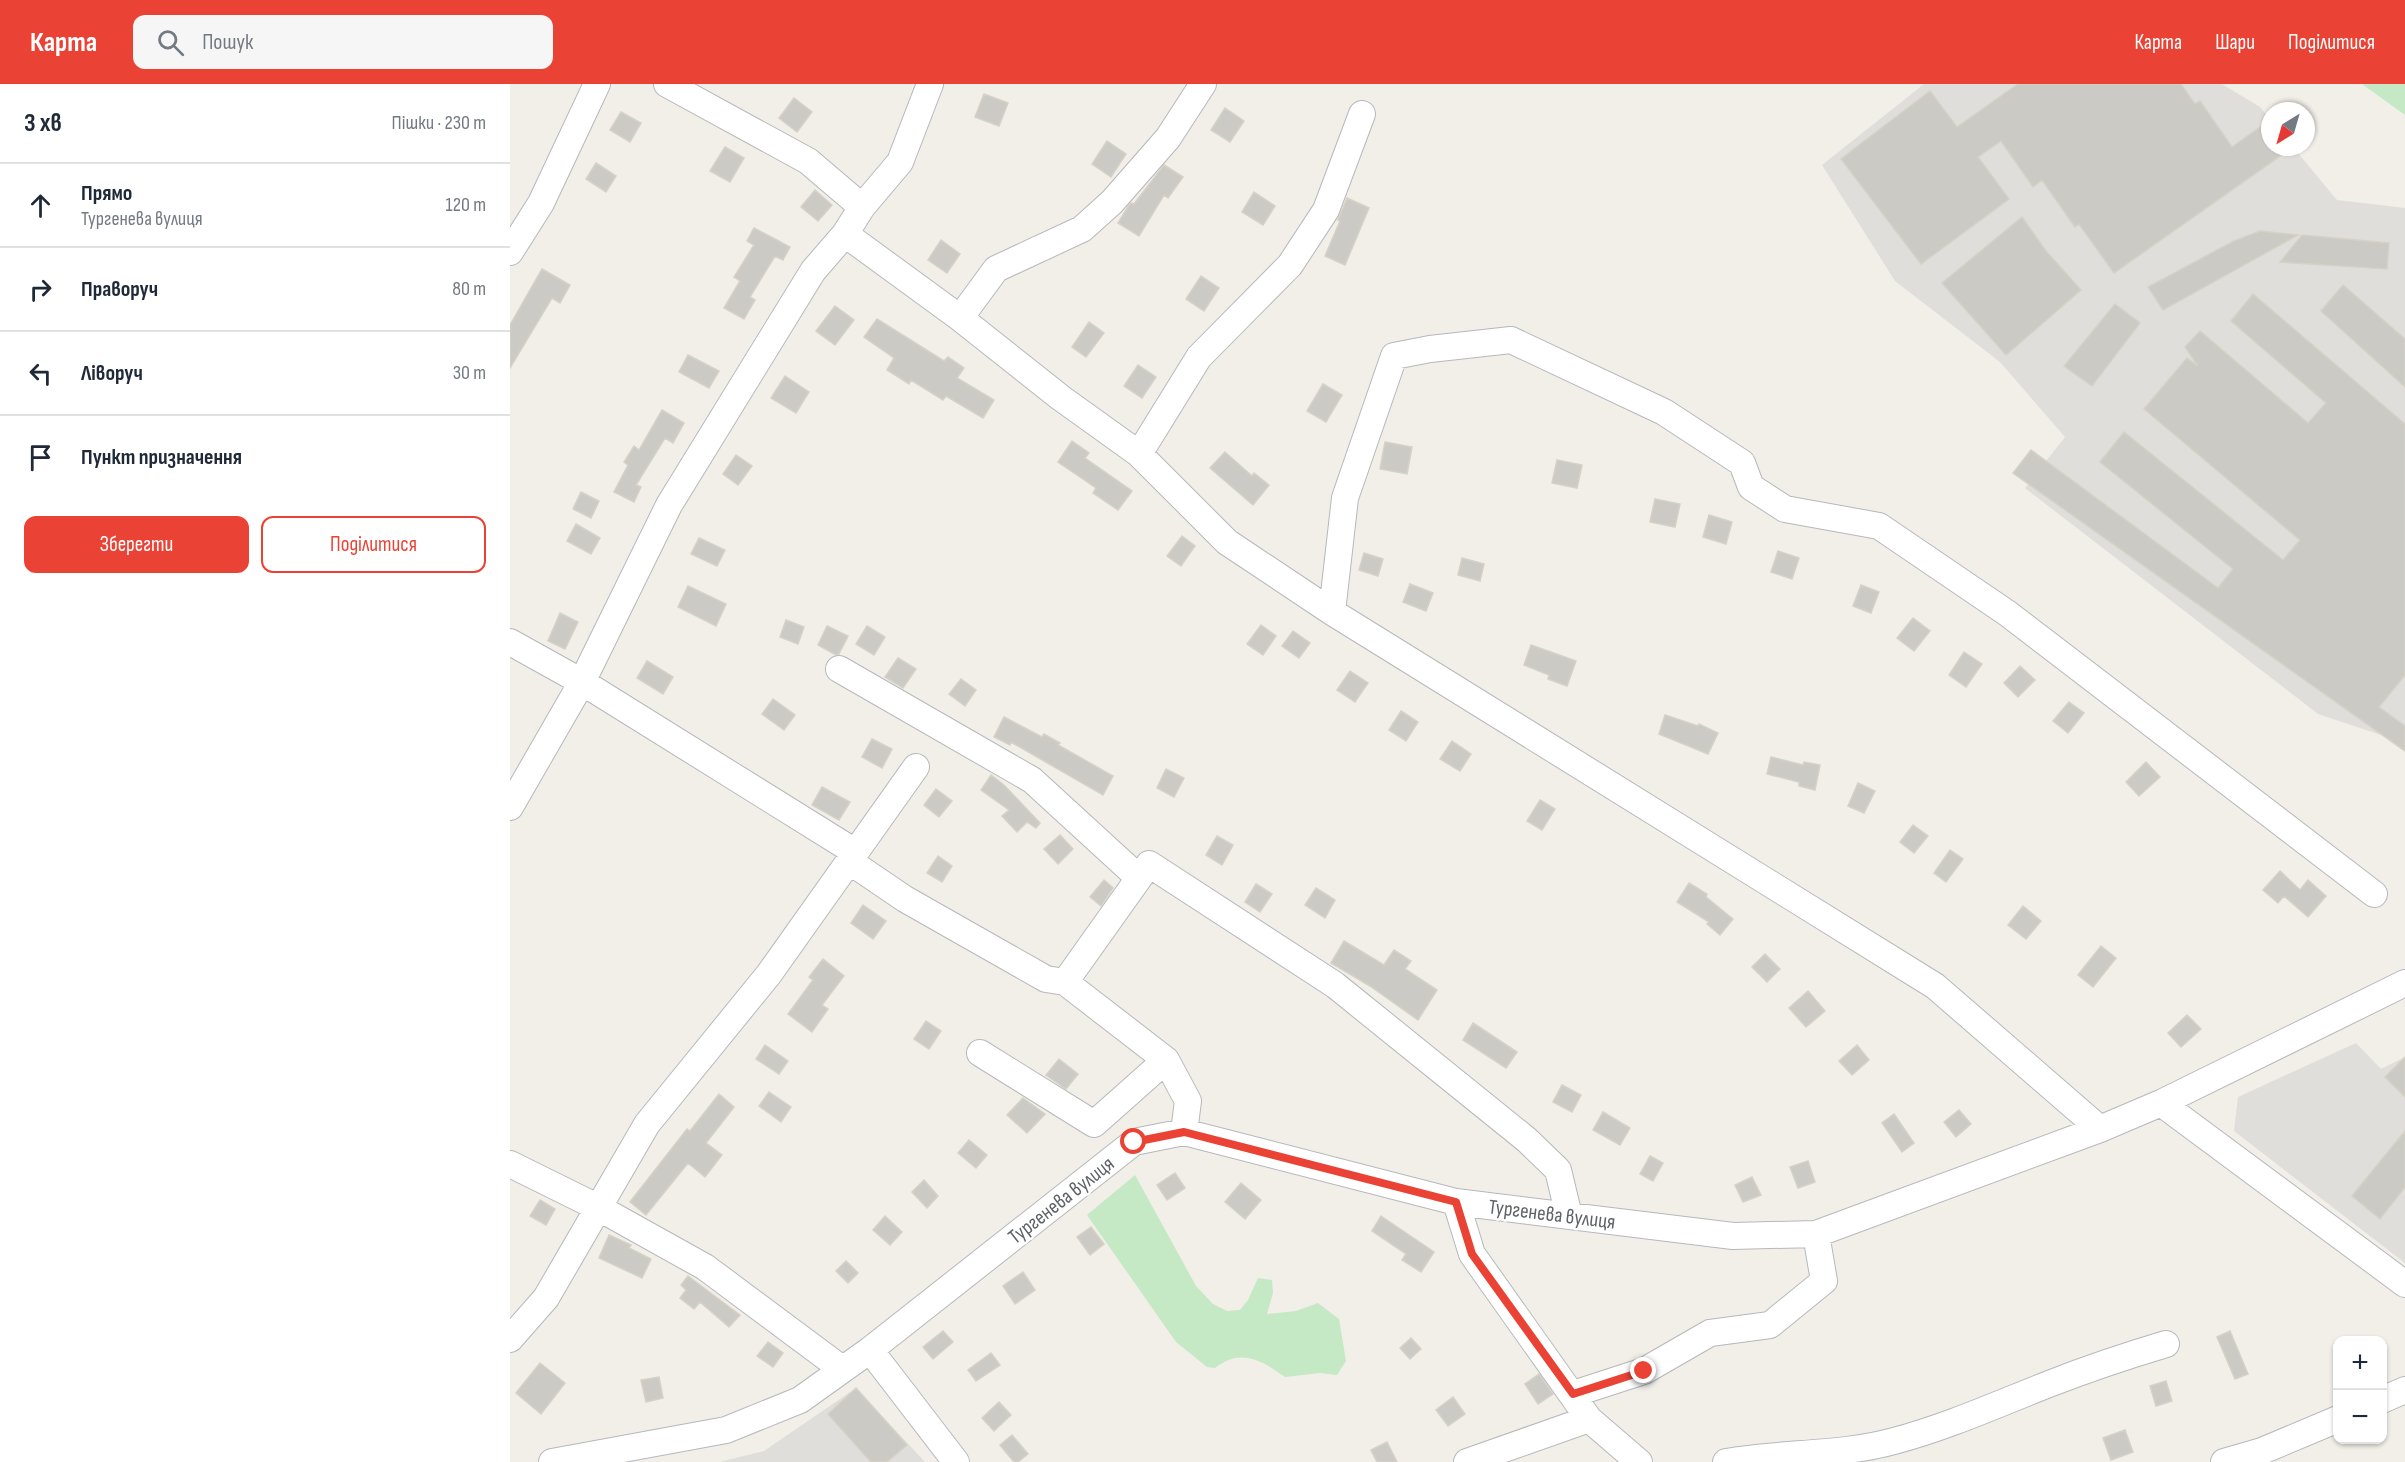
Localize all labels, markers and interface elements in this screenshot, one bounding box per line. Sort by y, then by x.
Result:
search box [133,15,553,69]
text: Карта [30,26,97,59]
icon: search [154,26,187,59]
text: Пошук [202,29,253,56]
text: Карта [2134,30,2182,55]
text: Шари [2215,30,2255,55]
text: Поділитися [2288,30,2375,55]
north arrow [2261,102,2315,156]
text: 3 хв [24,108,62,139]
text: Пішки · 230 m [392,111,486,135]
text: Прямо [81,180,132,207]
icon: ahead [24,189,57,222]
text: 120 m [446,193,486,217]
text: Тургенева вулиця [81,207,203,231]
icon: right [24,273,57,306]
text: Праворуч [81,276,158,303]
text: 80 m [452,277,486,301]
icon: left [24,357,57,390]
text: Ліворуч [81,360,143,387]
text: 30 m [453,361,486,385]
icon: arrive [24,441,57,474]
text: Пункт призначення [81,444,242,471]
button: Зберегти [24,516,249,573]
button: Поділитися [261,516,486,573]
route start [1120,1128,1146,1154]
street label: Тургенева вулиця [1003,1151,1119,1250]
street label: Тургенева вулиця [1487,1194,1617,1235]
map controls [2333,1336,2387,1444]
button: + [2333,1336,2387,1390]
route end [1630,1357,1656,1383]
button: − [2333,1390,2387,1444]

